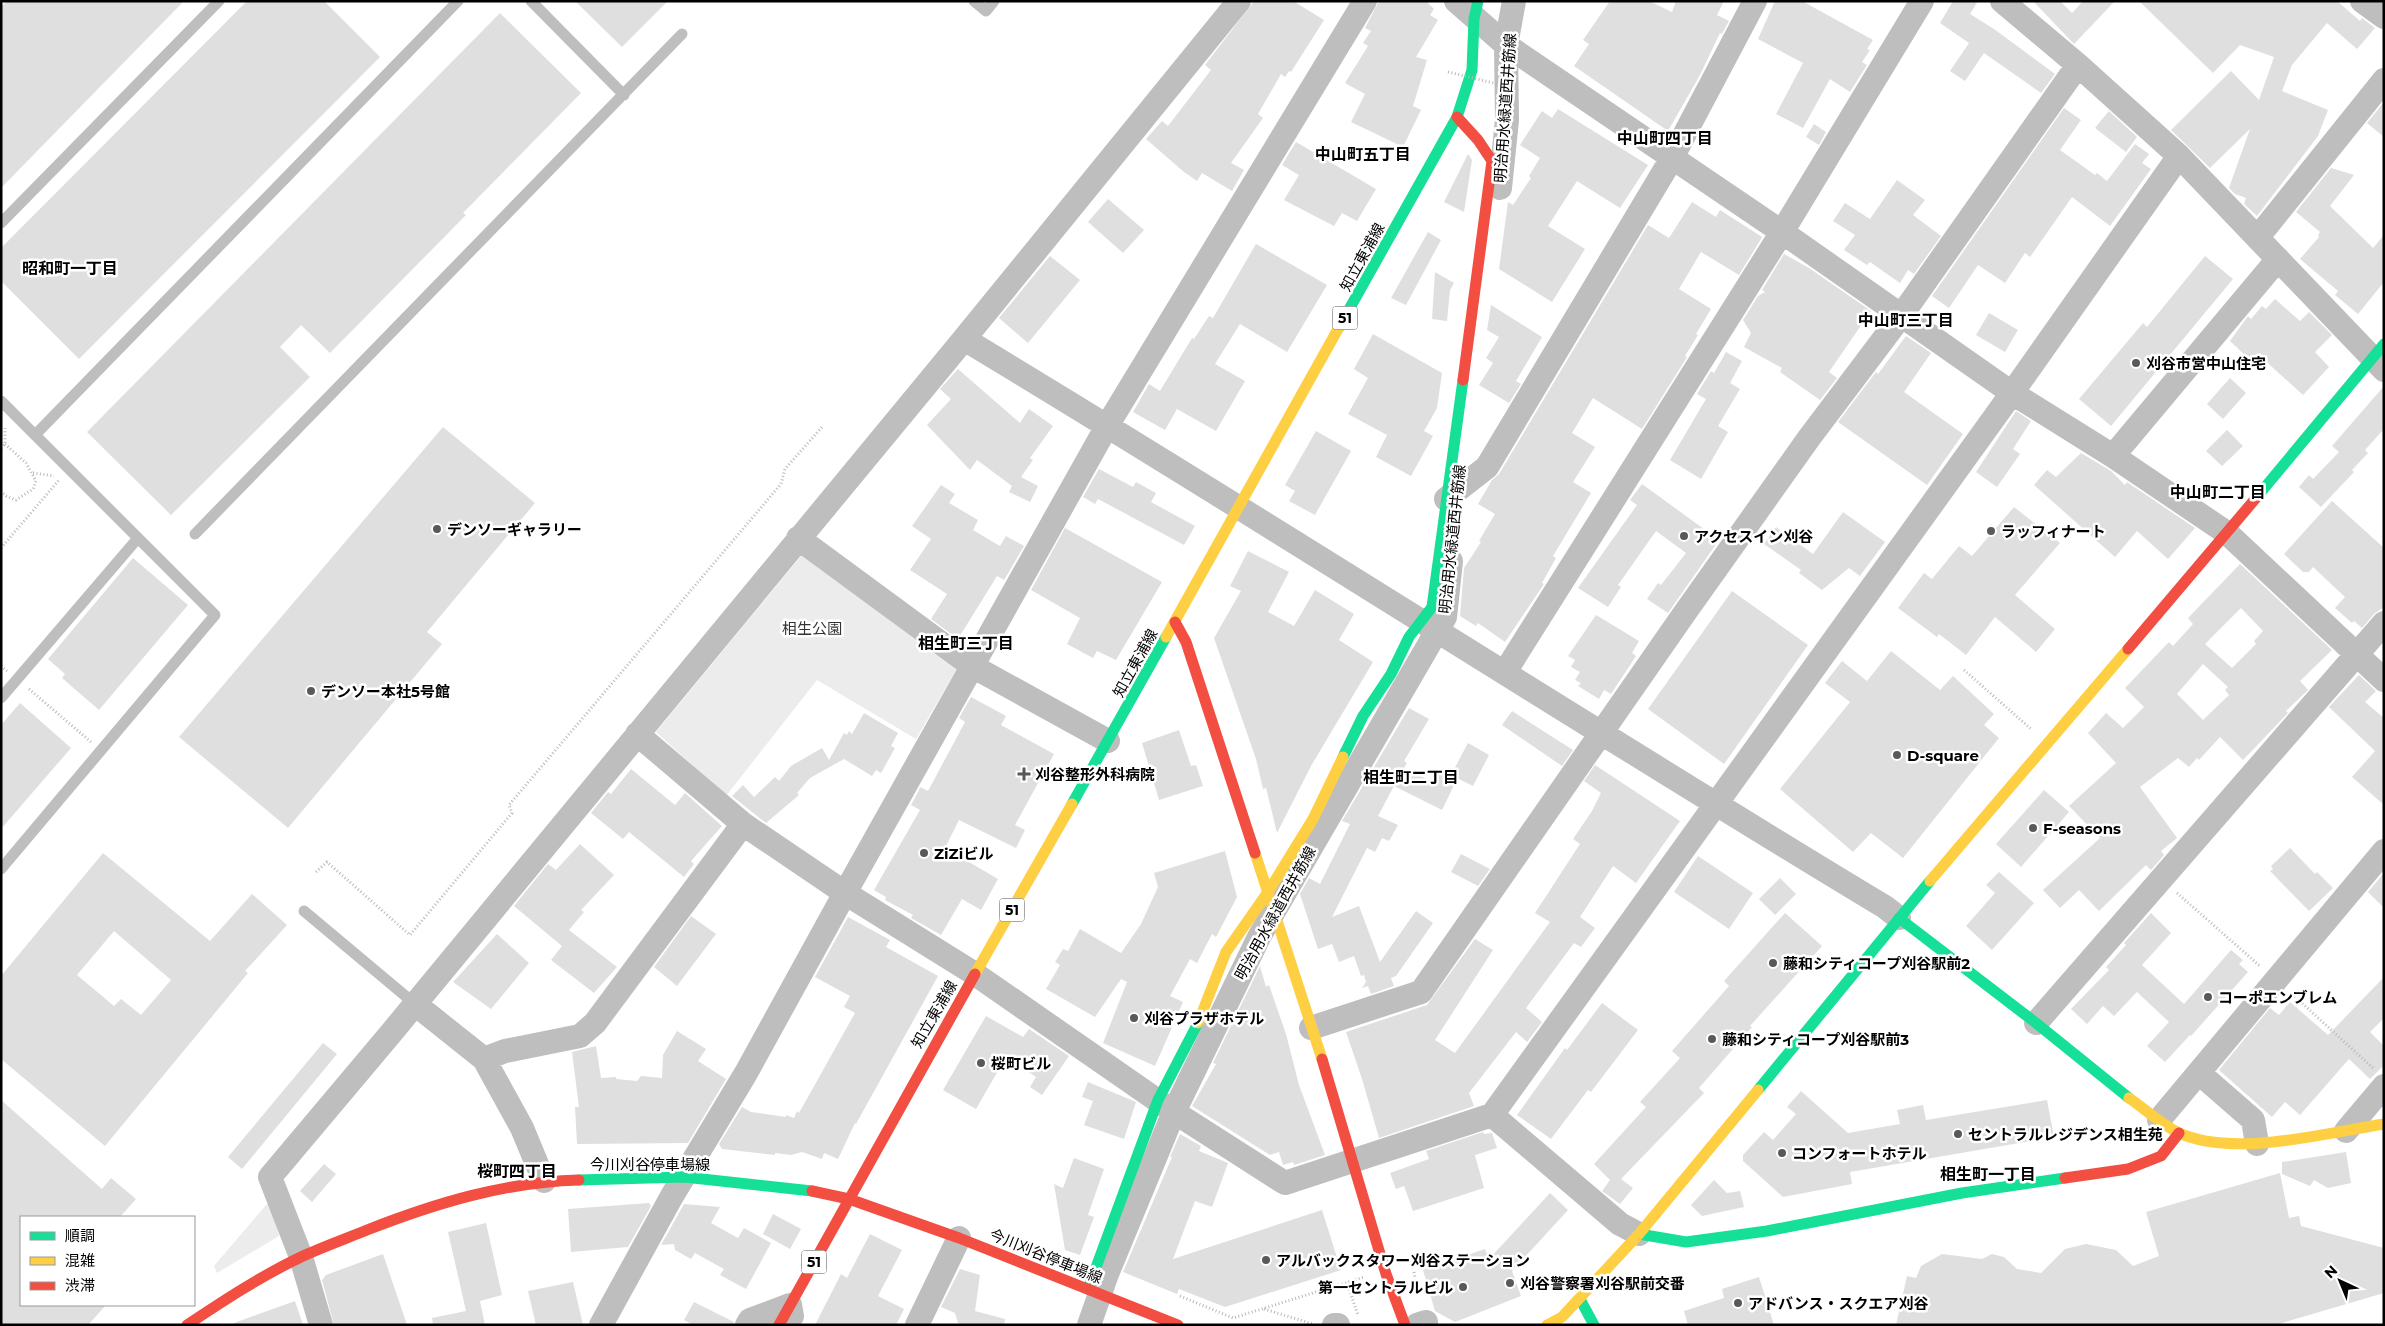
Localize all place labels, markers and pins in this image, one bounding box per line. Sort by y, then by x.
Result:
place label: 刈谷市営中山住宅 [2146,354,2266,373]
marker: 刈谷市営中山住宅 [2130,357,2142,369]
place label: デンソーギャラリー [447,520,582,539]
place label: ラッフィナート [2001,522,2106,541]
marker: デンソーギャラリー [431,523,443,535]
marker: ラッフィナート [1985,525,1997,537]
place label: アクセスイン刈谷 [1694,527,1813,546]
marker: アクセスイン刈谷 [1678,530,1690,542]
place label: デンソー本社5号館 [321,682,450,701]
marker: デンソー本社5号館 [305,685,317,697]
place label: D-square [1907,746,1979,765]
marker: D-square [1891,749,1903,761]
place label: 刈谷整形外科病院 [1035,765,1155,784]
marker: 刈谷整形外科病院 [1017,767,1031,781]
place label: F-seasons [2043,819,2121,838]
marker: F-seasons [2027,822,2039,834]
place label: ZiZiビル [934,844,993,863]
marker: ZiZiビル [918,847,930,859]
place label: 藤和シティコープ刈谷駅前2 [1783,954,1970,973]
marker: 藤和シティコープ刈谷駅前2 [1767,957,1779,969]
place label: コーポエンブレム [2218,988,2337,1007]
marker: コーポエンブレム [2202,991,2214,1003]
place label: 刈谷プラザホテル [1144,1009,1264,1028]
marker: 刈谷プラザホテル [1128,1012,1140,1024]
place label: 藤和シティコープ刈谷駅前3 [1722,1030,1909,1049]
marker: 藤和シティコープ刈谷駅前3 [1706,1033,1718,1045]
place label: 桜町ビル [991,1054,1051,1073]
marker: 桜町ビル [975,1057,987,1069]
place label: セントラルレジデンス相生苑 [1968,1125,2163,1144]
marker: セントラルレジデンス相生苑 [1952,1128,1964,1140]
place label: コンフォートホテル [1792,1144,1927,1163]
marker: コンフォートホテル [1776,1147,1788,1159]
place label: アルバックスタワー刈谷ステーション [1276,1251,1530,1270]
marker: アルバックスタワー刈谷ステーション [1260,1254,1272,1266]
place label: 刈谷警察署刈谷駅前交番 [1520,1274,1685,1293]
marker: 刈谷警察署刈谷駅前交番 [1504,1277,1516,1289]
place label: 第一セントラルビル [1318,1278,1453,1297]
marker: 第一セントラルビル [1457,1281,1469,1293]
place label: アドバンス・スクエア刈谷 [1748,1294,1928,1313]
marker: アドバンス・スクエア刈谷 [1732,1297,1744,1309]

